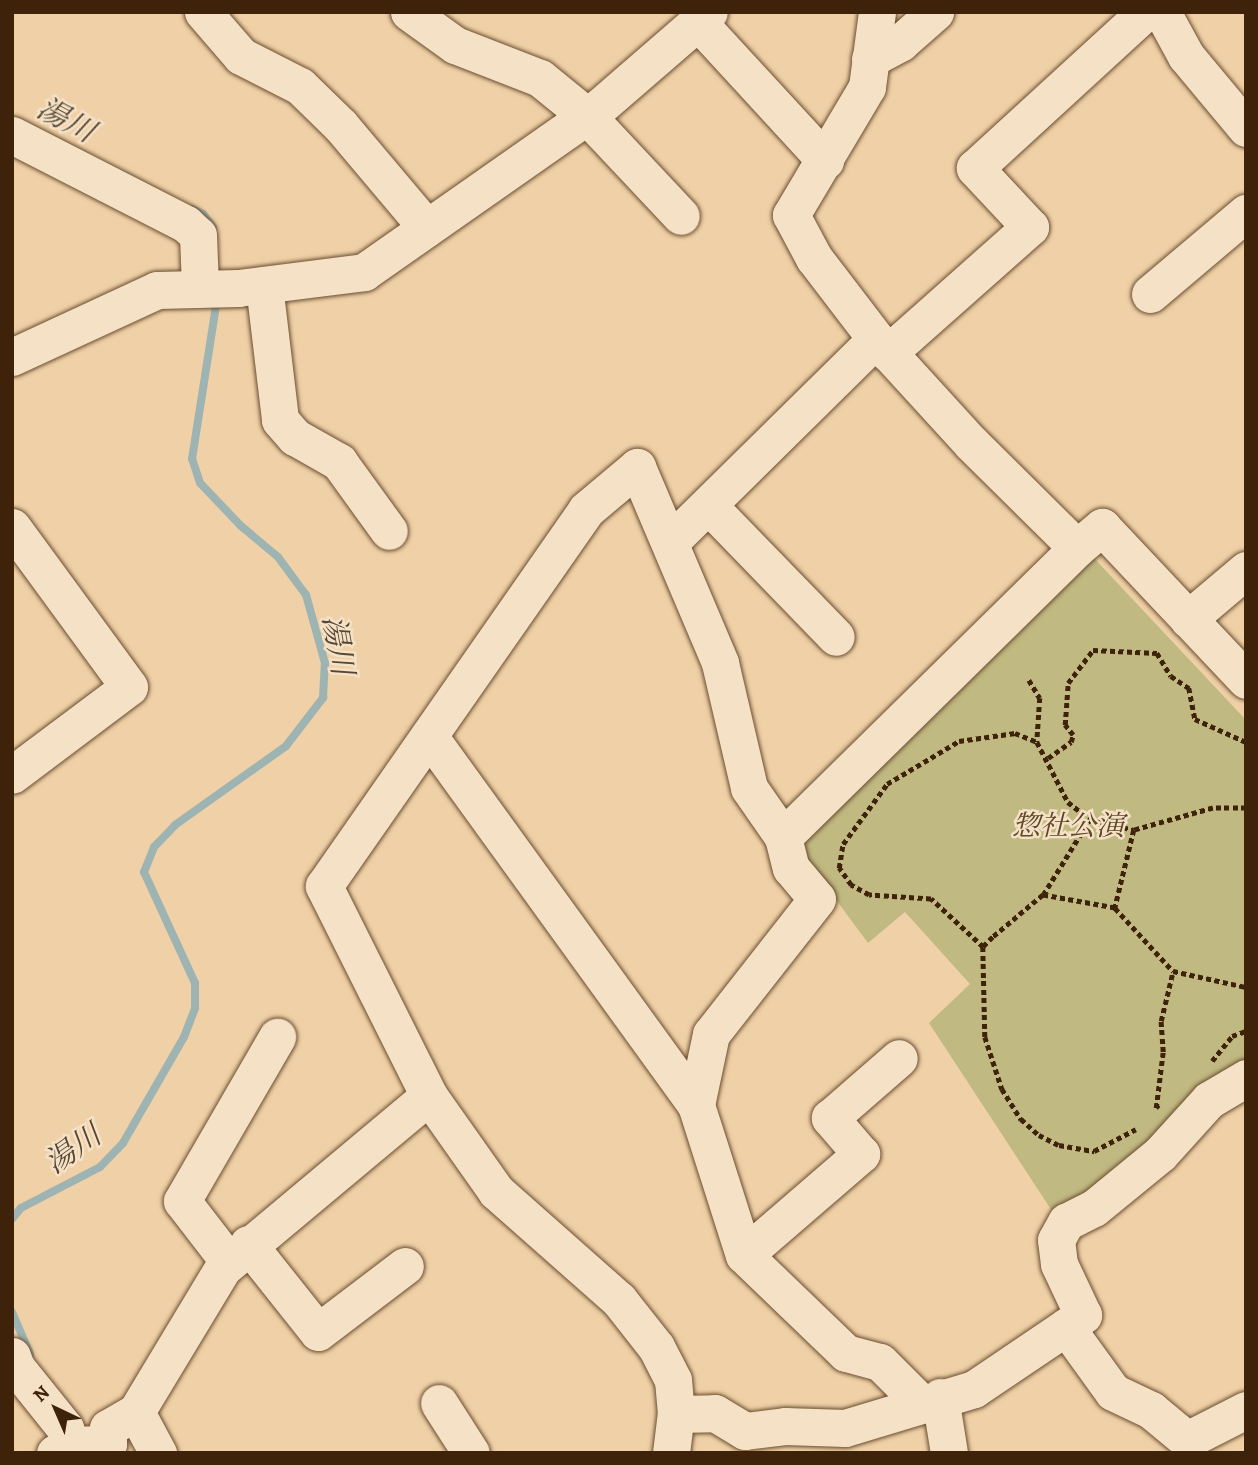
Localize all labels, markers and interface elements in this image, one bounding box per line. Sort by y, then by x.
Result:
water label: 湯川 [31,90,101,150]
water label: 湯川 [315,612,361,678]
park label: 惣社公演 [1012,809,1124,843]
water label: 湯川 [38,1117,108,1181]
north arrow [21,1374,91,1444]
text: N [27,1380,55,1408]

